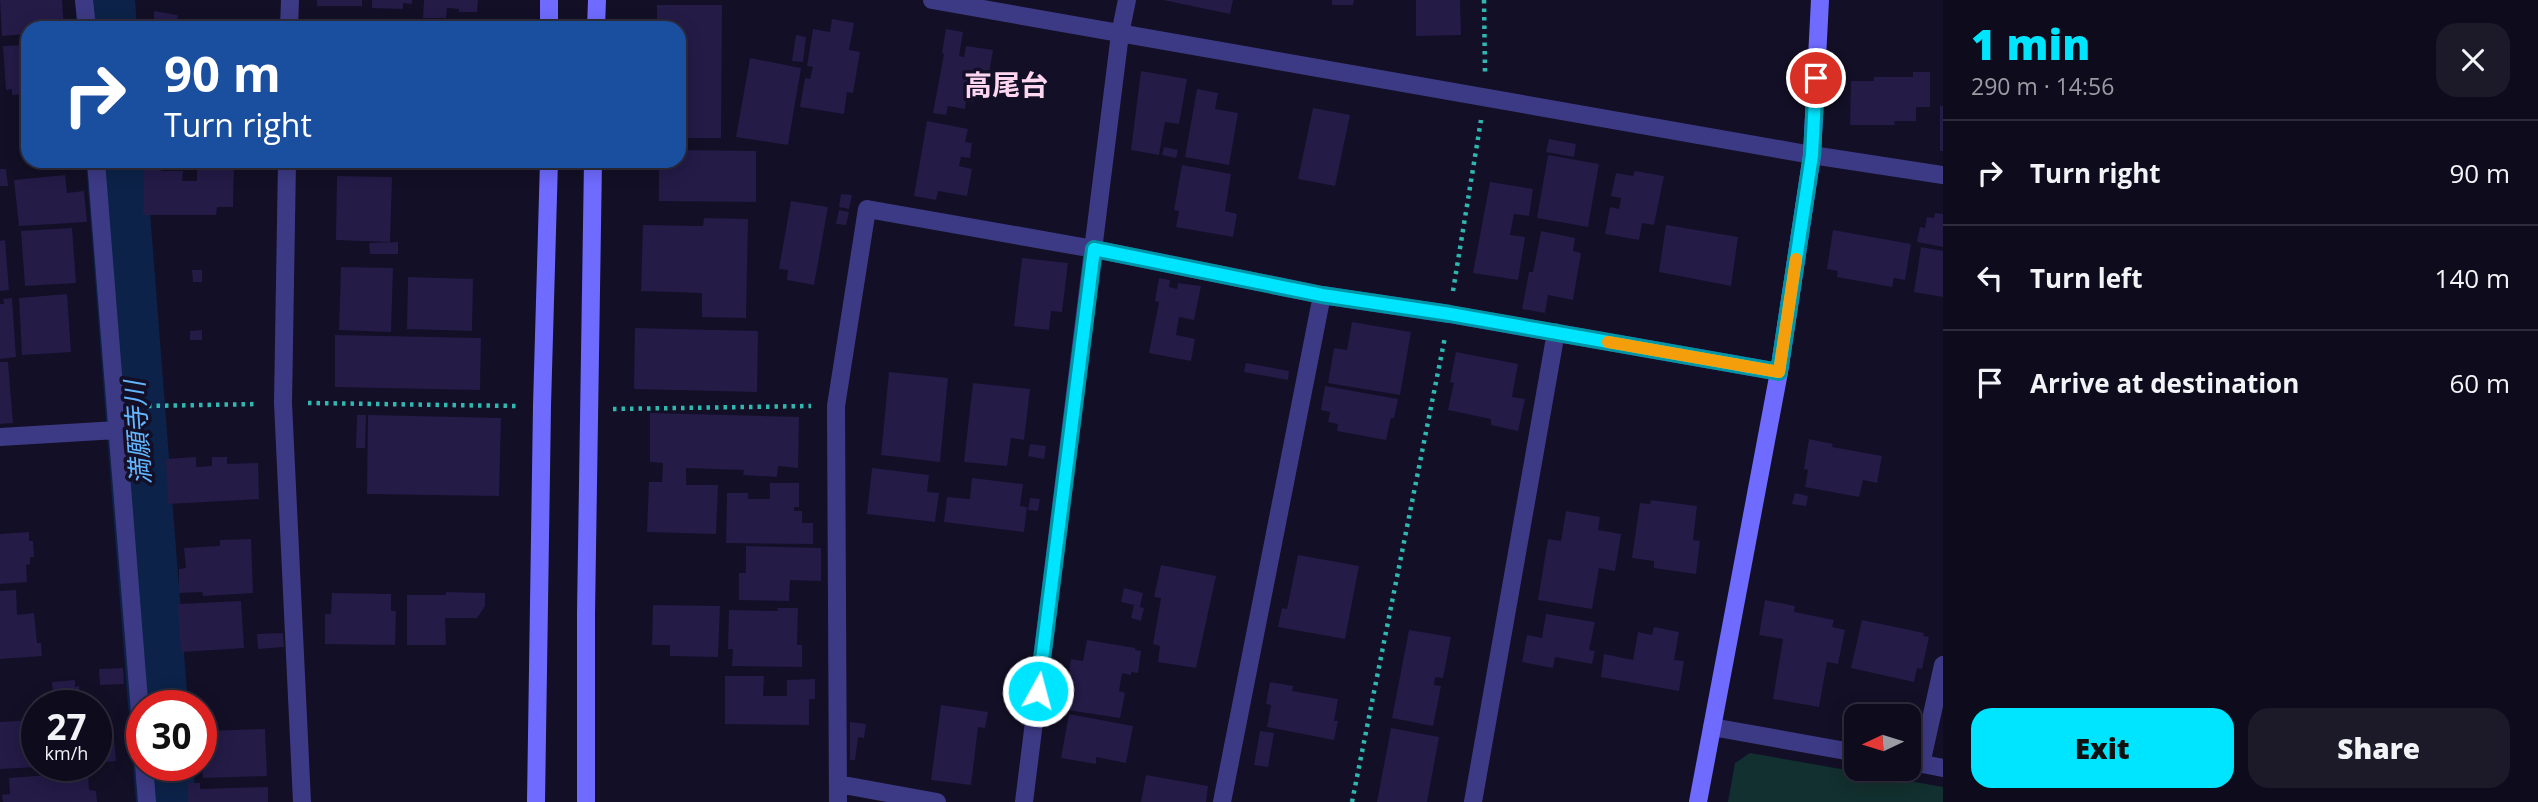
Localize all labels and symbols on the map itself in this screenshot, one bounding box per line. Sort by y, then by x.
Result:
pin [1786,48,1846,108]
district label: 高尾台 [964,65,1048,103]
water label: 満願寺川 [115,377,159,486]
position arrow [1001,654,1075,728]
speed limit sign: 30 [126,690,217,781]
north arrow [1844,704,1922,780]

